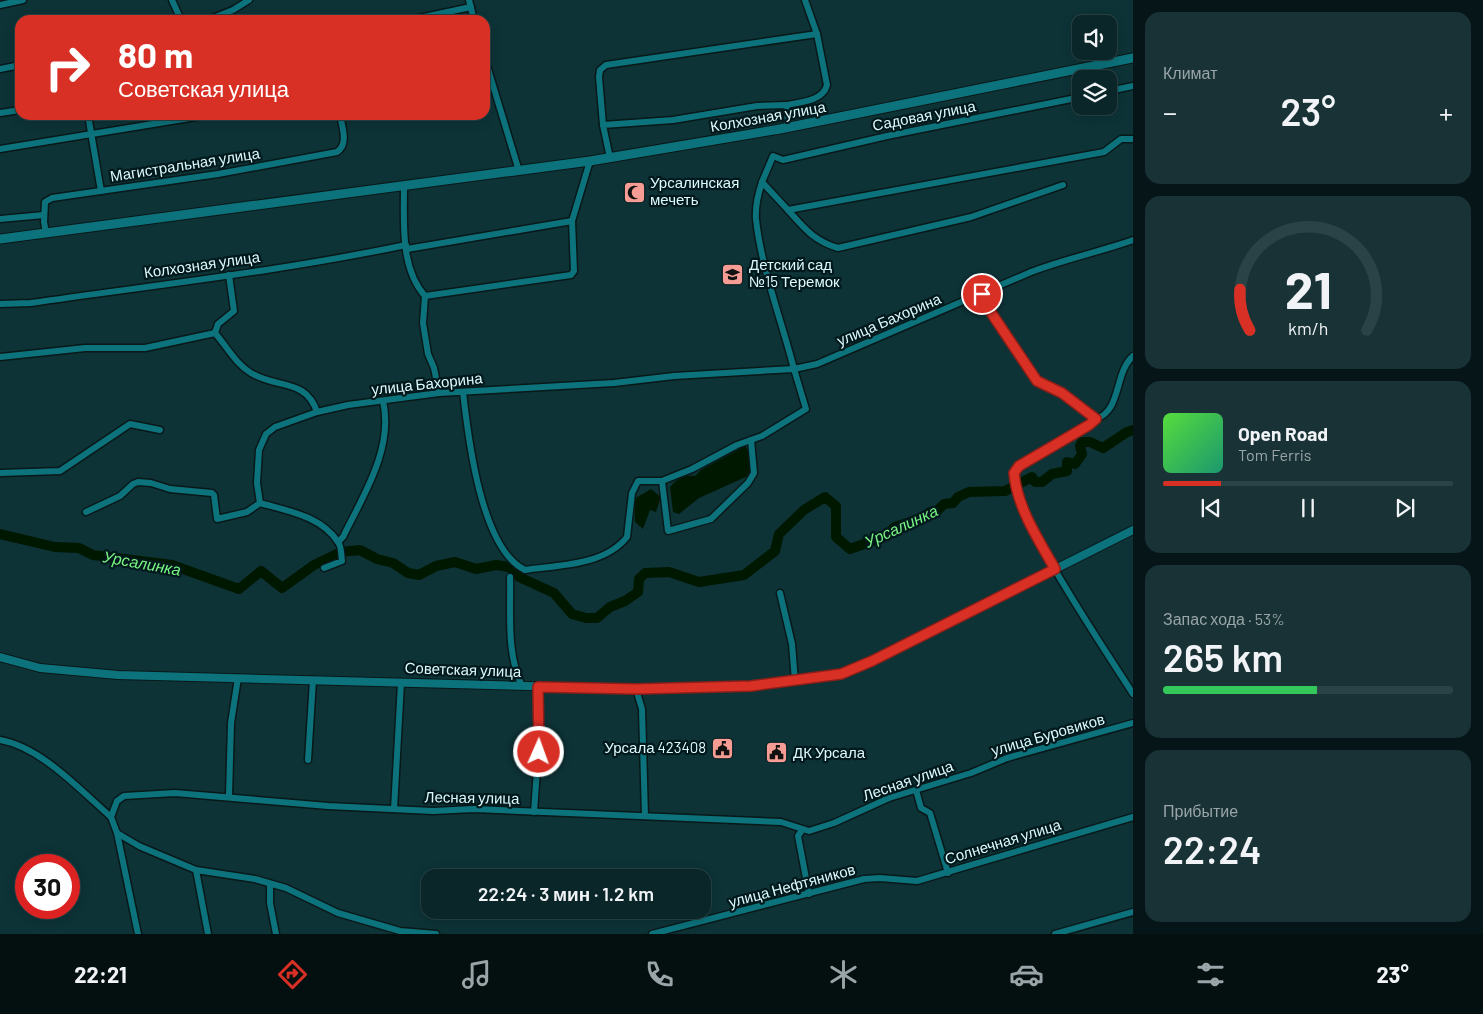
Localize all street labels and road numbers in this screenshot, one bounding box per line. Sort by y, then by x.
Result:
street label: Садовая улица [871,96,978,134]
street label: Колхозная улица [709,97,828,135]
street label: Магистральная улица [109,143,262,185]
street label: Колхозная улица [143,247,262,281]
street label: улица Бахорина [834,289,944,349]
street label: улица Бахорина [371,368,484,398]
street label: Советская улица [404,658,522,680]
street label: улица Буровиков [989,709,1107,759]
street label: Лесная улица [860,756,956,804]
street label: Лесная улица [425,787,520,807]
street label: Солнечная улица [942,815,1064,867]
street label: улица Нефтяников [727,859,857,911]

